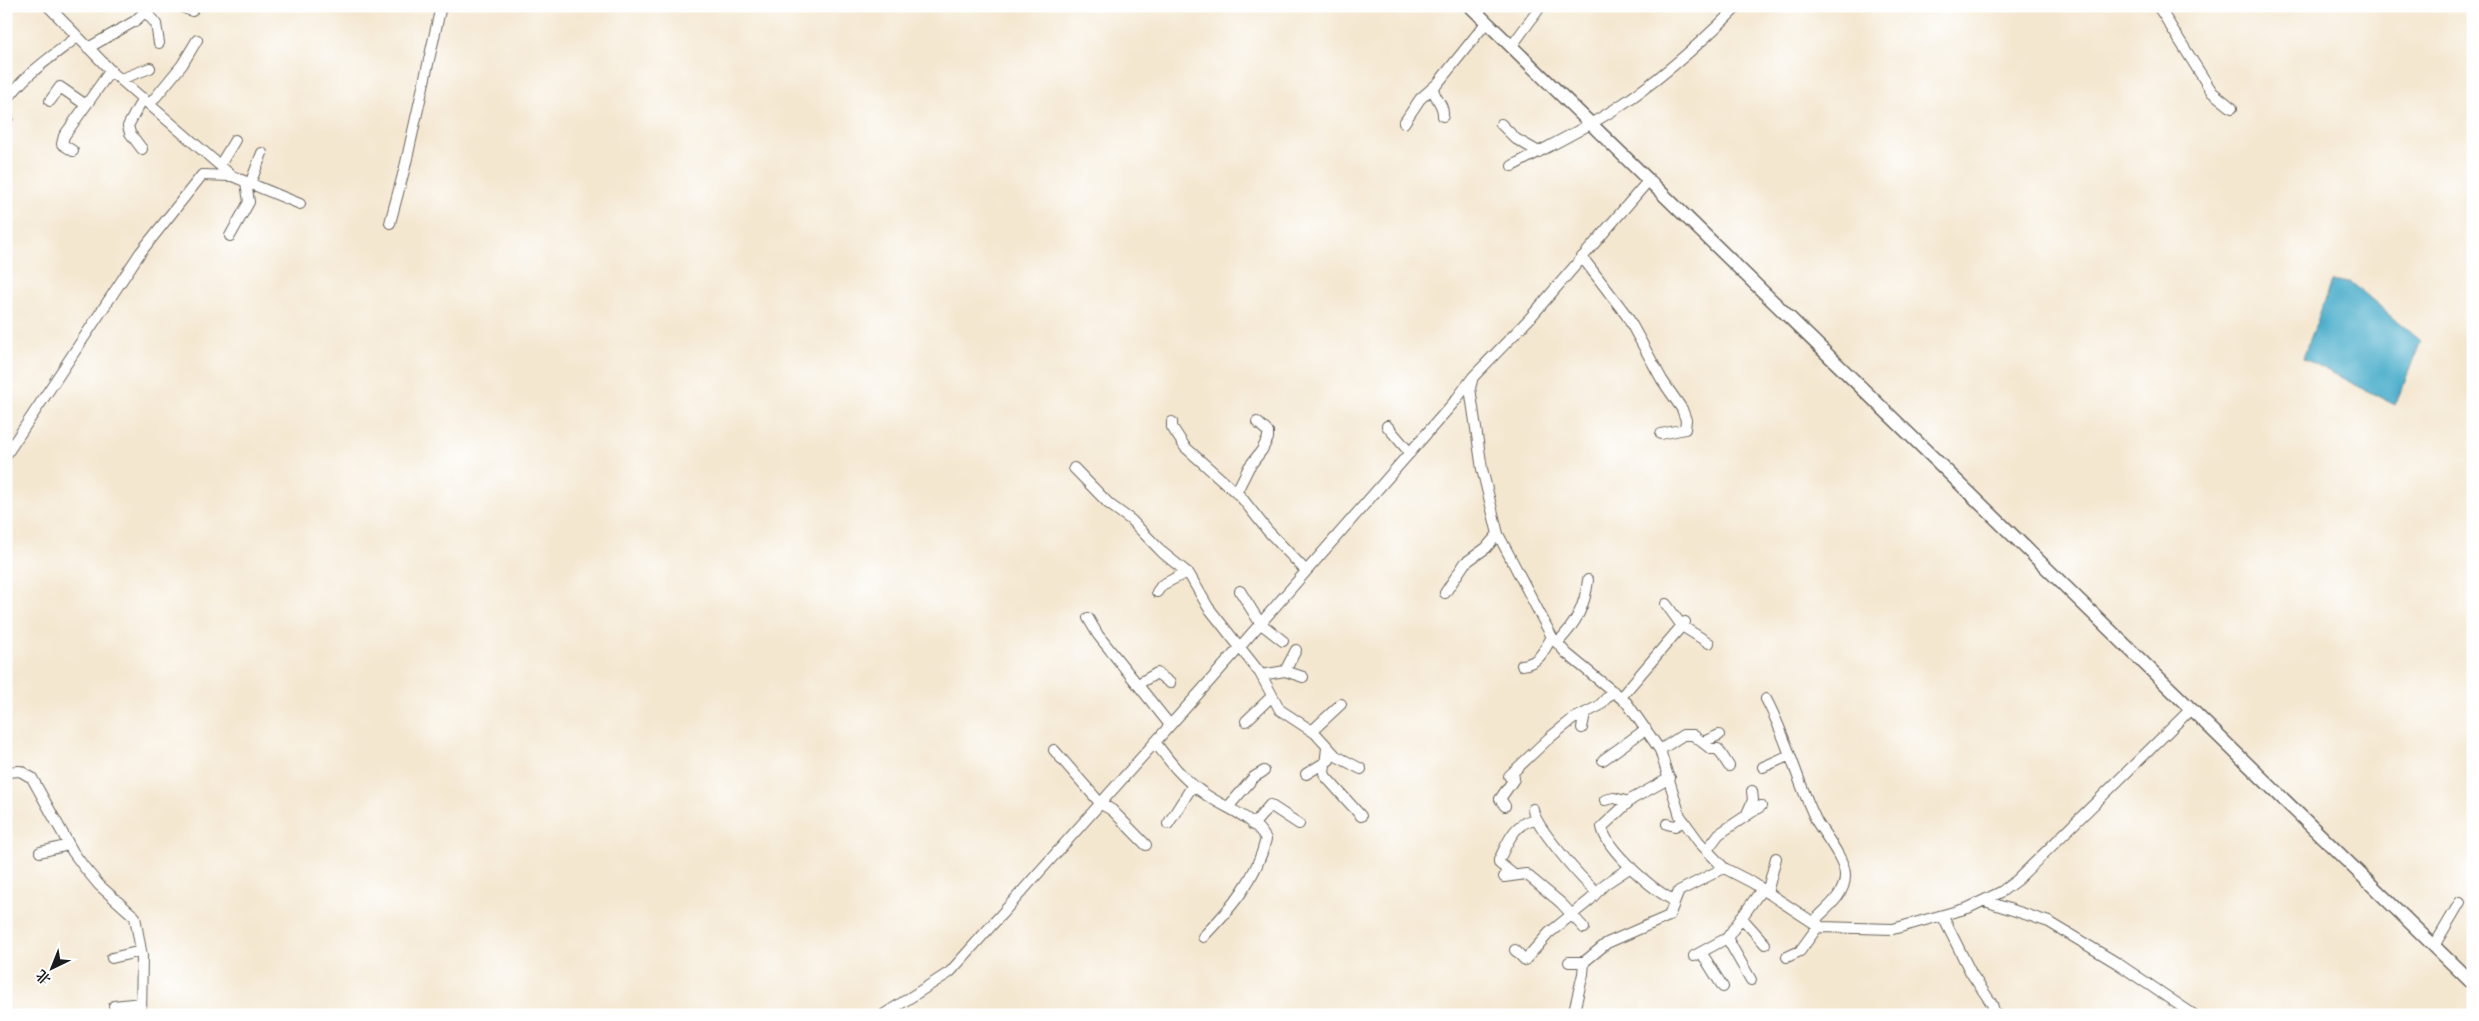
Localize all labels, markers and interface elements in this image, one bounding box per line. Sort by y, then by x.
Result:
north arrow [28,944,78,994]
text: 北 [32,965,55,989]

